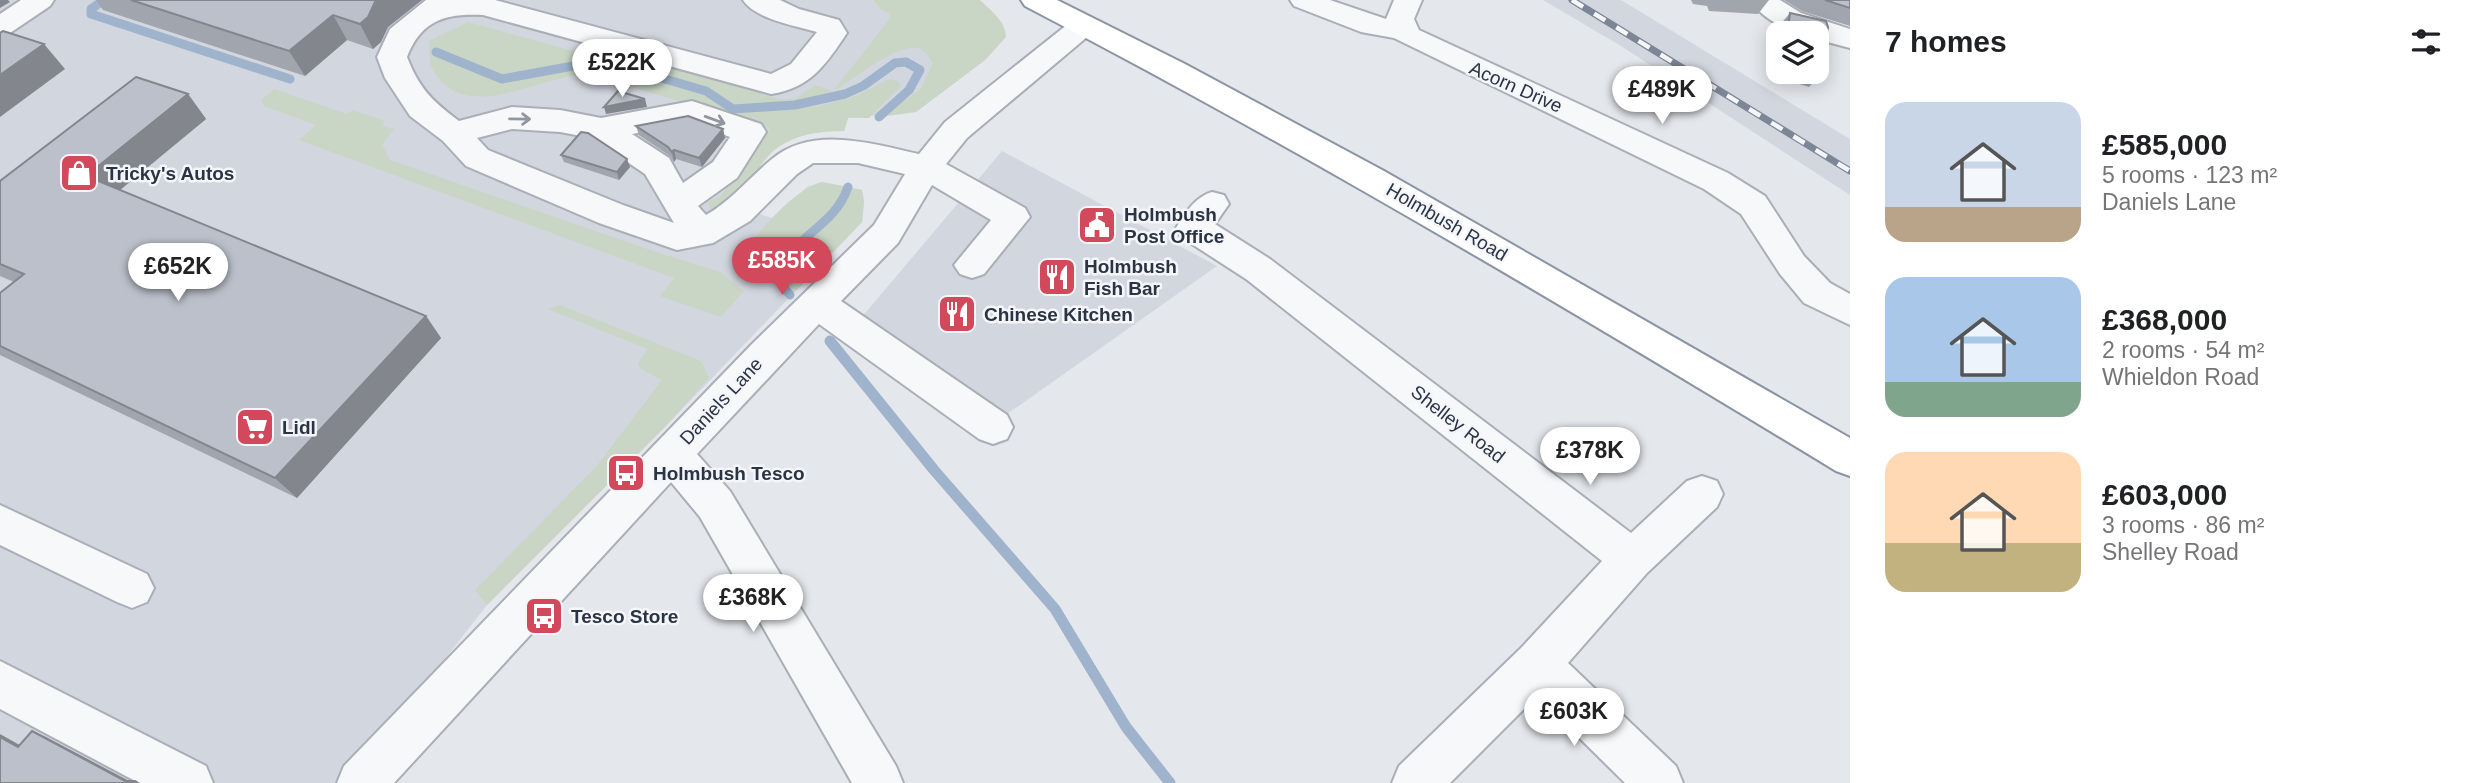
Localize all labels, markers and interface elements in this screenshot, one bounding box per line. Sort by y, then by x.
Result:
map controls [1766,21,1829,84]
button: layers [1766,21,1829,84]
icon: filters [2407,23,2445,61]
text: 7 homes [1885,25,2007,58]
pin: £522K [573,40,671,99]
text: £522K [588,49,656,75]
street label: Acorn Drive [1466,57,1566,117]
pin: £489K [1613,66,1711,126]
text: £489K [1628,76,1696,102]
one-way arrow [508,112,531,126]
one-way arrow [703,115,725,127]
text: £585,000 [2102,128,2227,161]
icon: home [1941,130,2025,214]
shop icon: Tricky's Autos [58,152,100,194]
text: 5 rooms · 123 m² [2102,162,2277,188]
place label: Tricky's Autos [106,163,234,184]
street label: Holmbush Road [1383,179,1511,265]
text: Daniels Lane [2102,189,2236,215]
public building icon: Holmbush Post Office [1076,204,1118,246]
place label: Holmbush Post Office [1124,204,1224,247]
pin: £585K [733,238,831,297]
pin: £652K [129,244,227,303]
text: £585K [748,247,816,273]
text: £652K [144,253,212,279]
restaurant icon: Holmbush Fish Bar [1036,256,1078,298]
place label: Holmbush Fish Bar [1084,256,1177,299]
restaurant icon: Chinese Kitchen [936,293,978,335]
text: £368,000 [2102,303,2227,336]
place label: Chinese Kitchen [984,304,1133,325]
icon: home [1941,305,2025,389]
text: 2 rooms · 54 m² [2102,337,2264,363]
street label: Daniels Lane [675,353,767,449]
text: Whieldon Road [2102,364,2259,390]
street label: Shelley Road [1407,381,1509,467]
supermarket icon: Lidl [234,406,276,448]
place label: Lidl [282,417,316,438]
pin: £378K [1541,428,1639,487]
text: £378K [1556,437,1624,463]
bus stop icon: Holmbush Tesco [605,452,647,494]
place label: Holmbush Tesco [653,463,805,484]
text: £603,000 [2102,478,2227,511]
icon: home [1941,480,2025,564]
text: 3 rooms · 86 m² [2102,512,2264,538]
text: Shelley Road [2102,539,2239,565]
pin: £368K [704,574,802,634]
text: £368K [719,584,787,610]
bus stop icon: Tesco Store [523,595,565,637]
place label: Tesco Store [571,606,678,627]
pin: £603K [1525,688,1623,748]
text: £603K [1540,698,1608,724]

